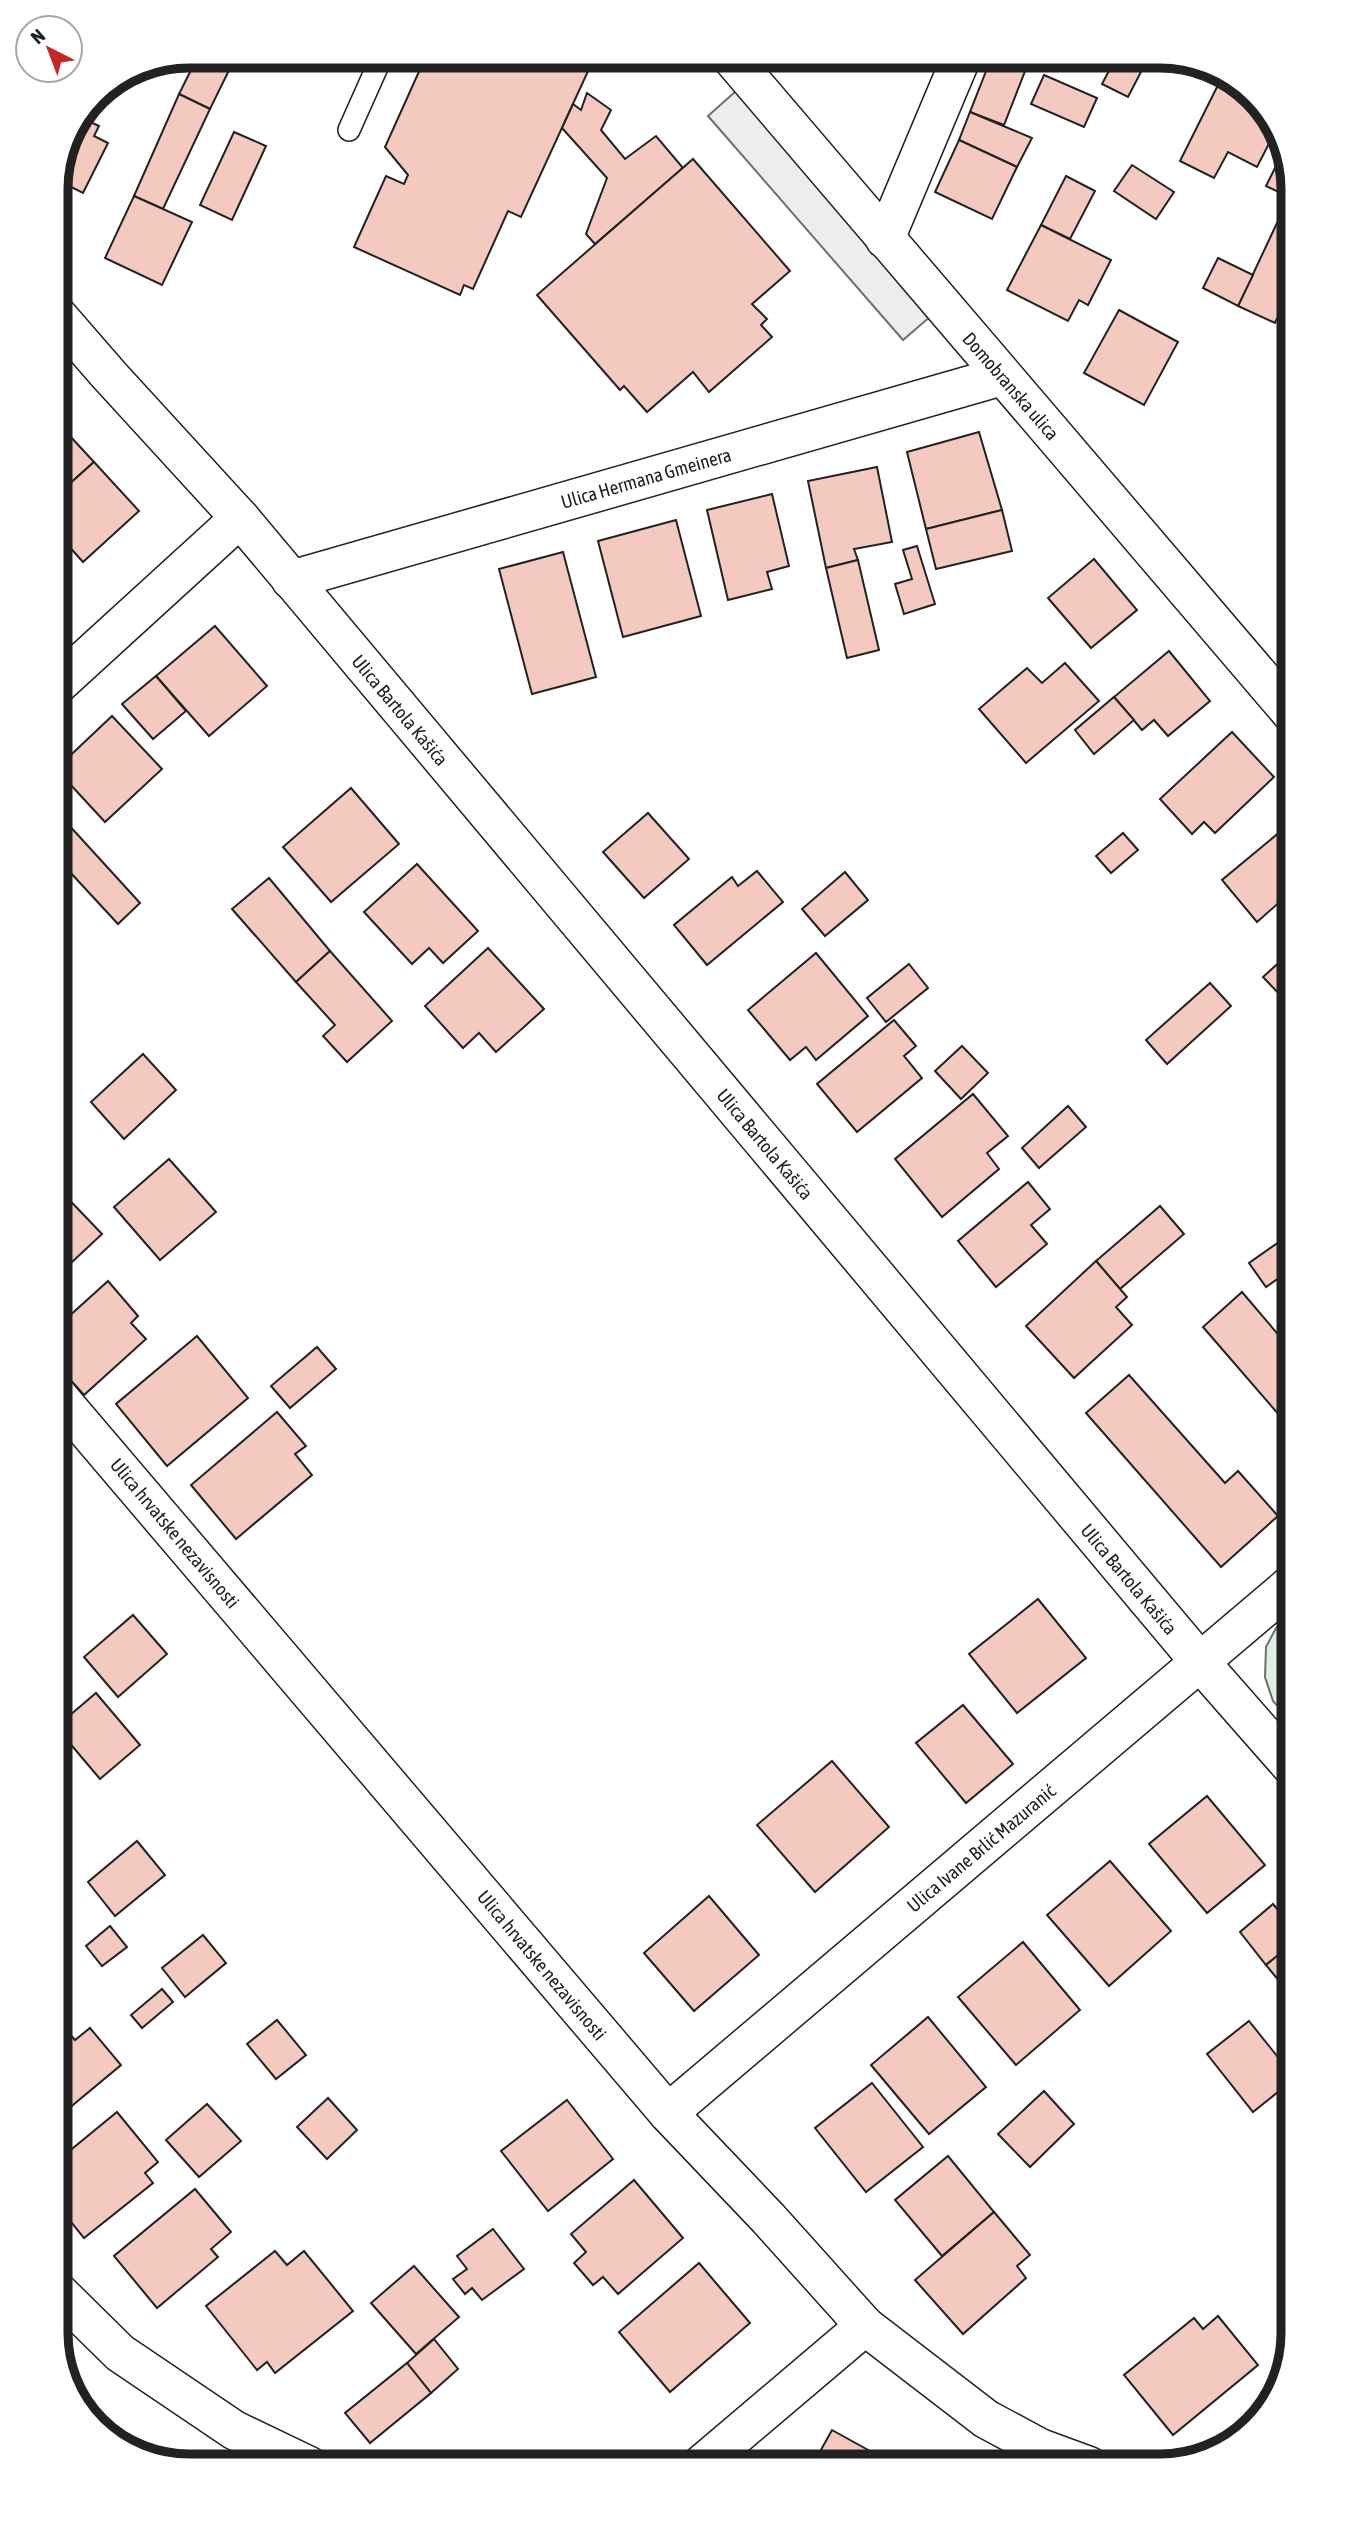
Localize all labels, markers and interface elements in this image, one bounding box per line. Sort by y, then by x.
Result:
north arrow [14,14,84,84]
text: N [26,24,49,48]
street label: Domobranska ulica [958,328,1064,444]
street label: Ulica Hermana Gmeinera [558,443,734,513]
street label: Ulica Bartola Kašića [347,650,453,770]
street label: Ulica Bartola Kašića [712,1084,818,1204]
street label: Ulica hrvatske nezavisnosti [106,1454,244,1612]
street label: Ulica Bartola Kašića [1076,1519,1182,1639]
street label: Ulica Ivane Brlić Mazuranić [902,1779,1060,1916]
street label: Ulica hrvatske nezavisnosti [473,1886,611,2044]

